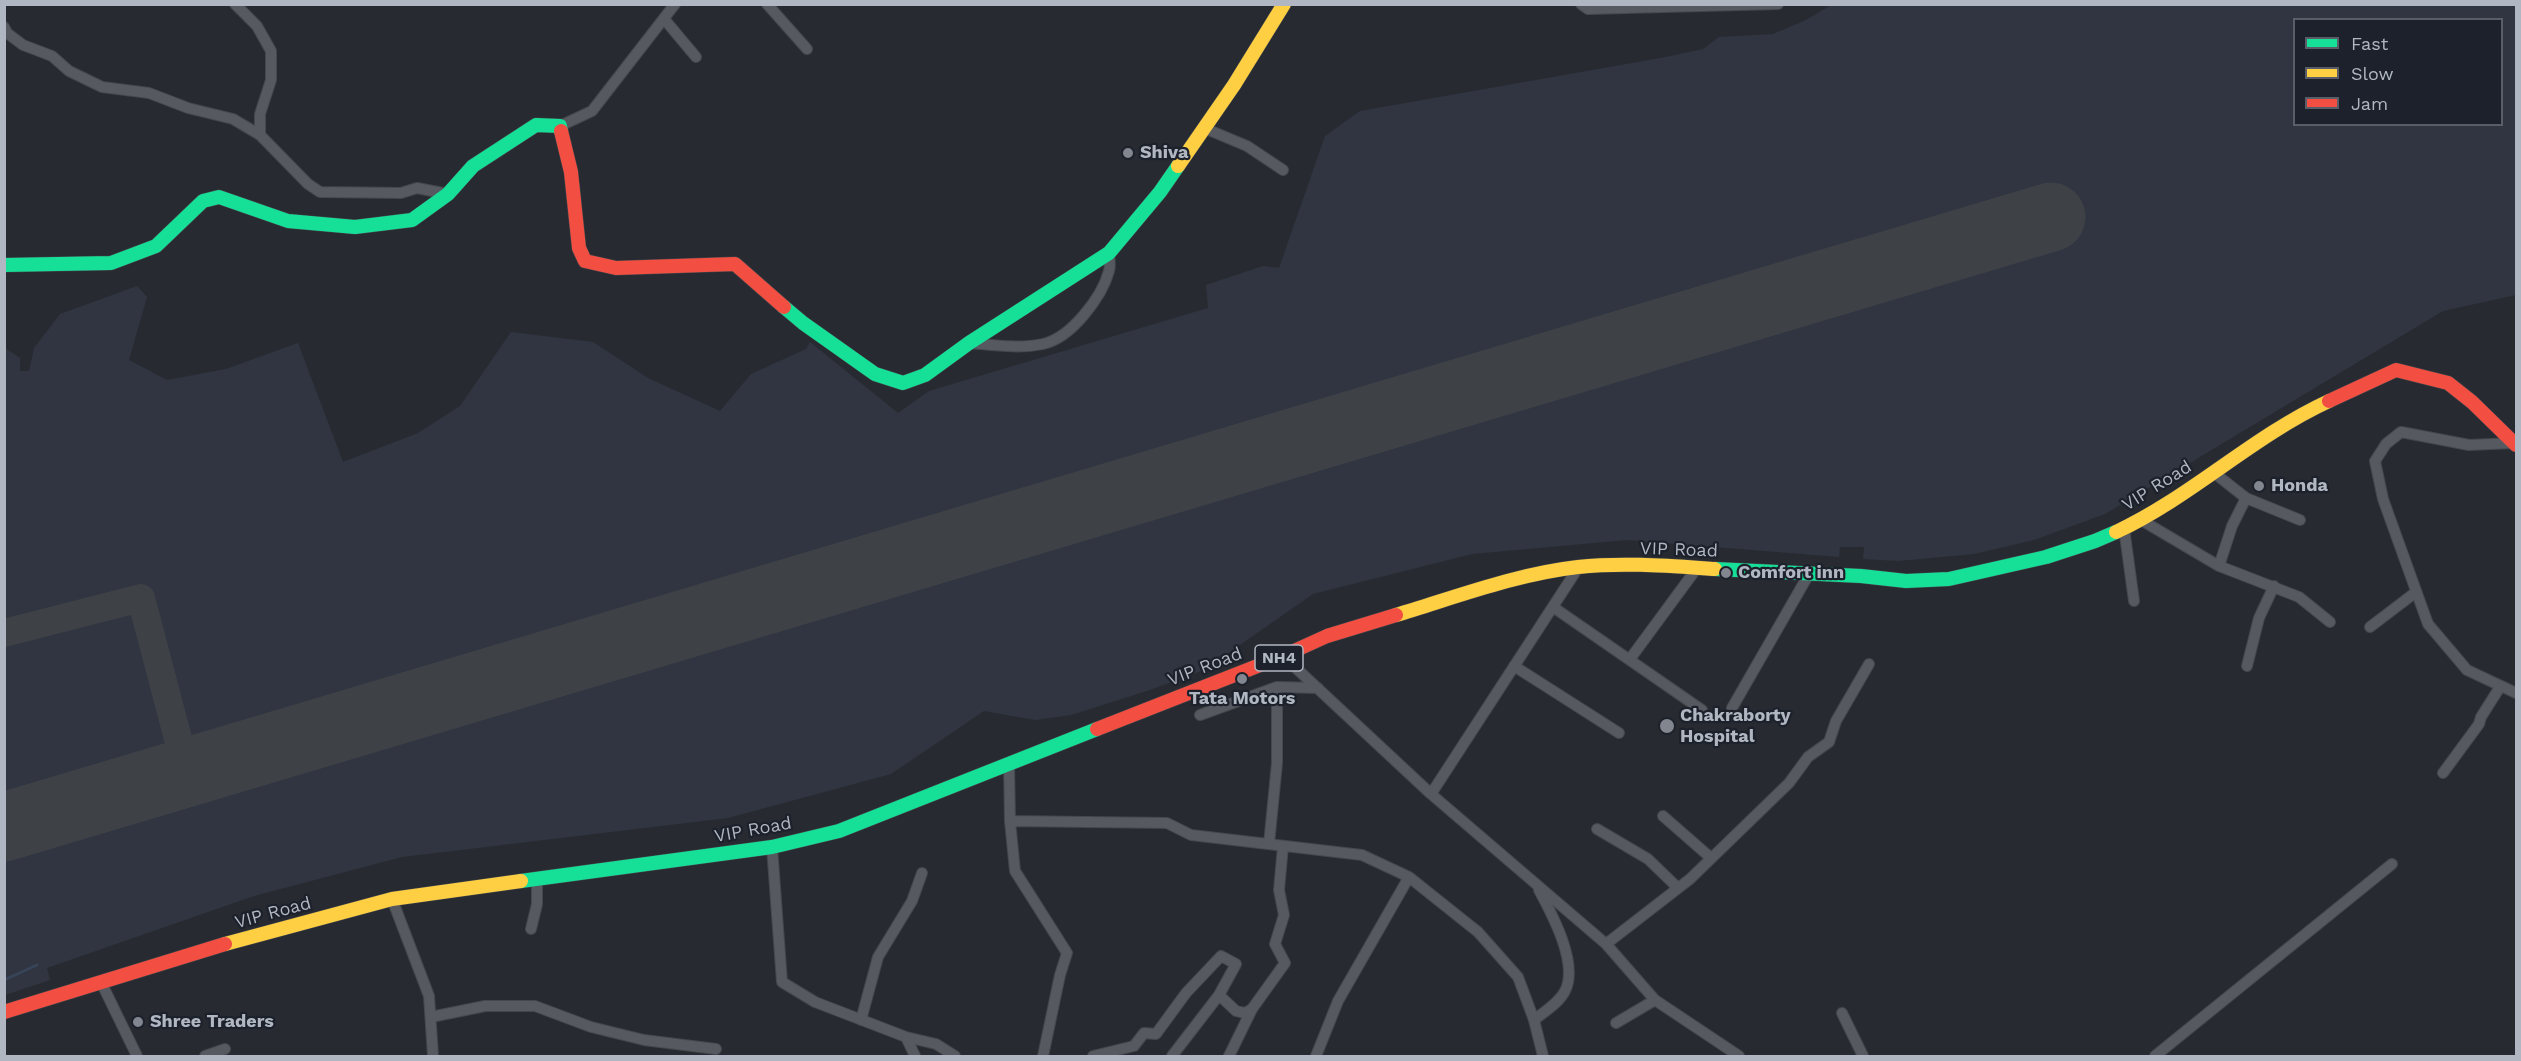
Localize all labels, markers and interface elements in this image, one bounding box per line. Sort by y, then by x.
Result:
legend [2293,18,2503,126]
text: Fast [2351,33,2388,54]
text: Slow [2351,63,2394,84]
text: Jam [2351,93,2388,114]
place label: Shiva [1140,142,1188,164]
marker: Shiva [1121,146,1135,160]
street label: VIP Road [2118,456,2196,516]
place label: Honda [2271,475,2328,497]
marker: Honda [2252,479,2266,493]
street label: VIP Road [1640,538,1718,562]
place label: Comfort inn [1738,562,1844,584]
marker: Comfort inn [1719,566,1733,580]
street label: VIP Road [1165,643,1245,691]
road number: NH4 [1255,645,1303,671]
marker: Tata Motors [1235,672,1249,686]
place label: Tata Motors [1189,688,1295,710]
place label: Chakraborty Hospital [1680,705,1791,748]
marker: Chakraborty Hospital [1658,717,1676,735]
street label: VIP Road [713,813,793,847]
street label: VIP Road [233,892,313,934]
place label: Shree Traders [150,1011,274,1033]
marker: Shree Traders [131,1015,145,1029]

